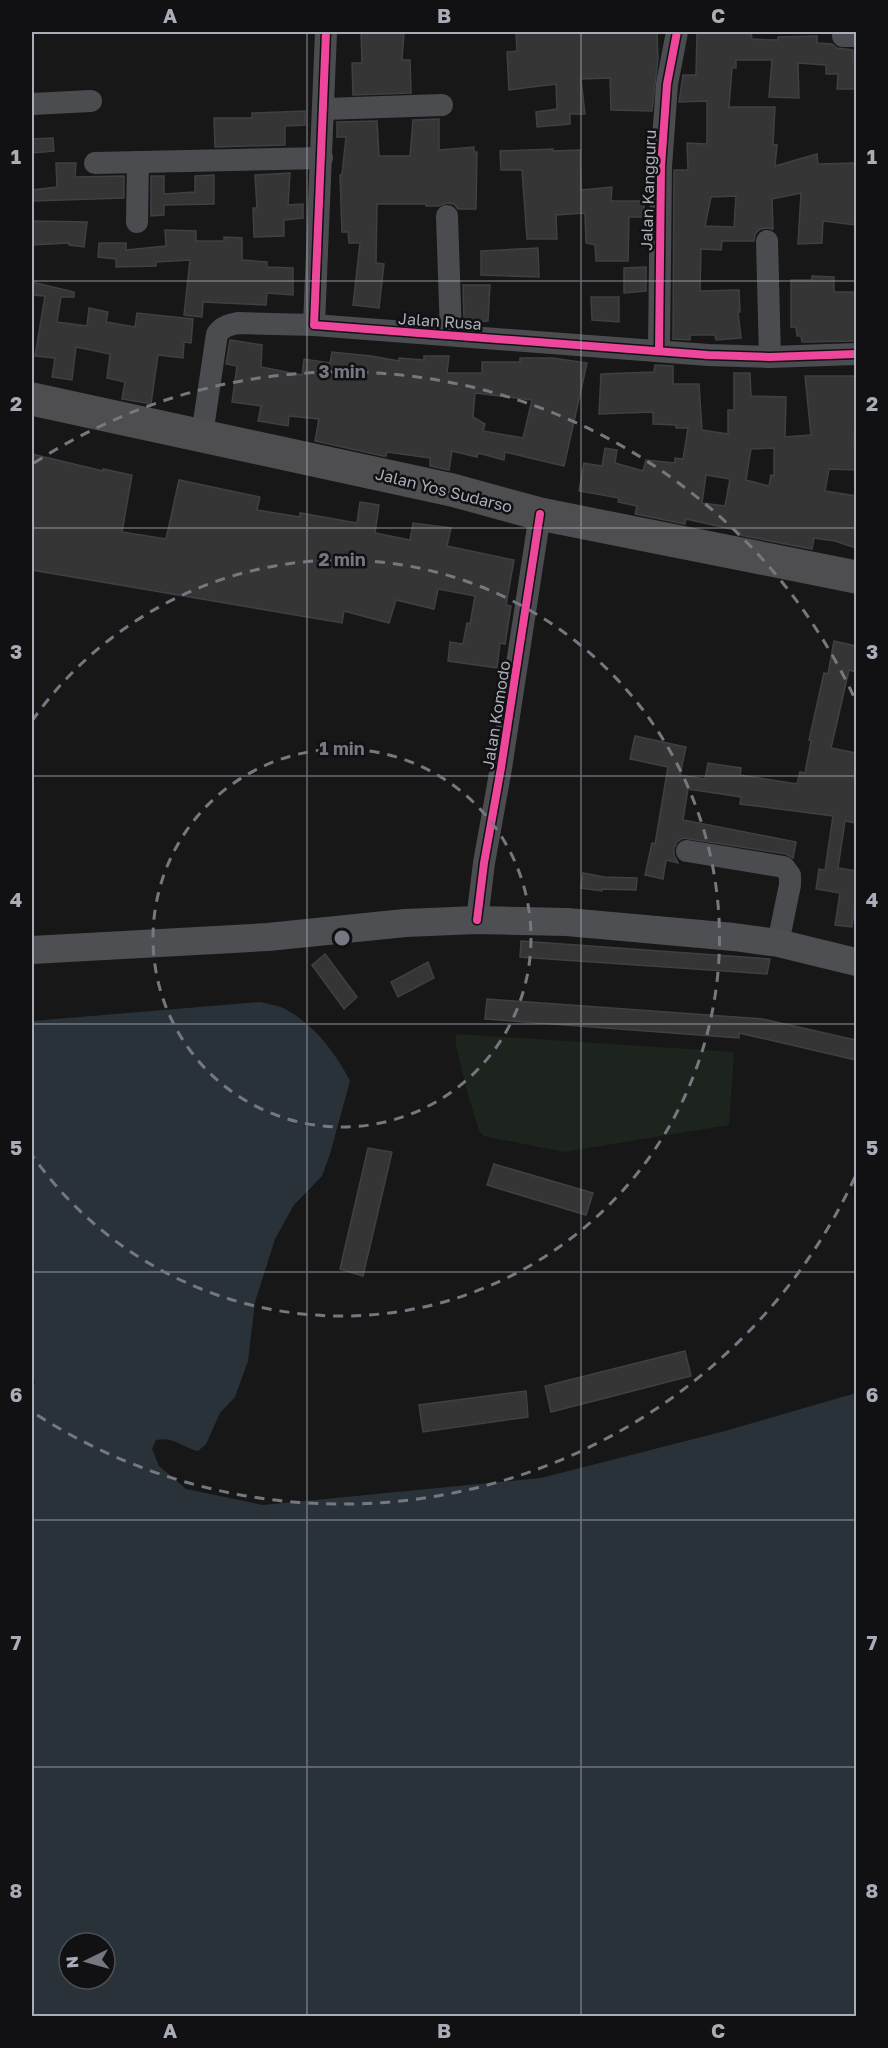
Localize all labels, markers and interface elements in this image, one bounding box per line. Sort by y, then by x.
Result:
text: A [163,3,177,27]
text: B [437,3,451,27]
text: C [711,3,725,27]
street label: Jalan Kangguru [636,129,660,251]
text: 1 [11,144,21,168]
text: 1 [867,144,877,168]
street label: Jalan Rusa [398,308,482,334]
text: 3 min [318,360,366,382]
text: 2 [10,391,22,415]
text: 2 [866,391,878,415]
street label: Jalan Yos Sudarso [374,463,514,517]
text: 2 min [318,548,366,570]
text: 3 [10,639,22,663]
text: 3 [866,639,878,663]
street label: Jalan Komodo [478,659,514,771]
text: 1 min [319,737,365,759]
text: 4 [10,887,22,911]
text: 4 [866,887,878,911]
centre of rings [332,928,352,948]
text: 5 [10,1135,22,1159]
text: 5 [866,1135,878,1159]
text: 6 [10,1382,22,1406]
text: 6 [866,1382,878,1406]
text: 7 [11,1630,22,1654]
text: 7 [867,1630,878,1654]
text: 8 [10,1878,22,1902]
text: 8 [866,1878,878,1902]
north arrow [57,1931,117,1991]
text: N [62,1955,83,1969]
text: A [163,2018,177,2042]
text: B [437,2018,451,2042]
text: C [711,2018,725,2042]

